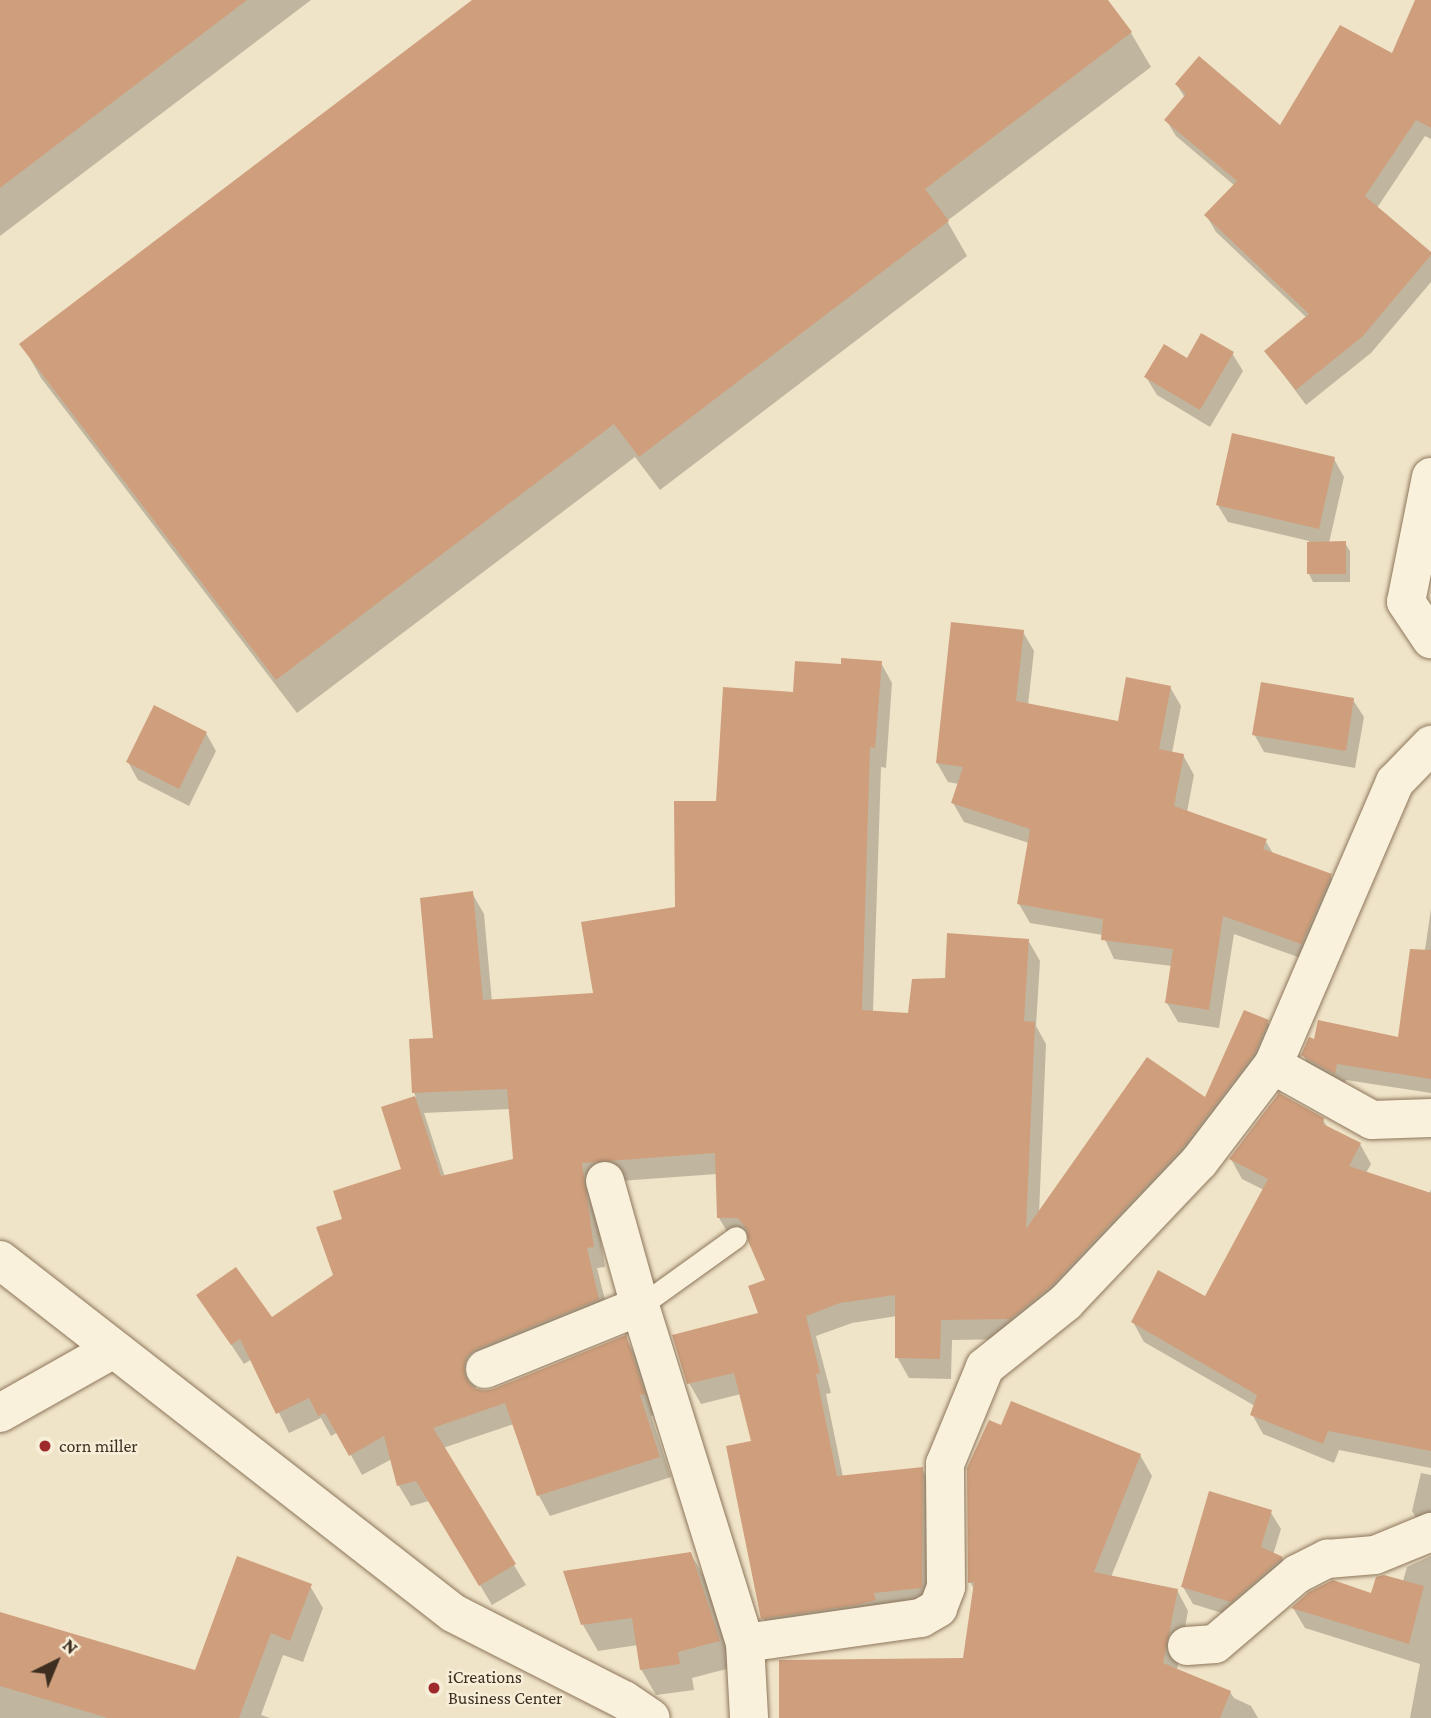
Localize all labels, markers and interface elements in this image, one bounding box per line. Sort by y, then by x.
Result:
place label: corn miller [59,1435,138,1457]
marker: corn miller [37,1438,53,1454]
north arrow [21,1627,91,1697]
text: N [59,1634,83,1658]
place label: iCreations Business Center [448,1667,563,1710]
marker: iCreations Business Center [426,1680,442,1696]

